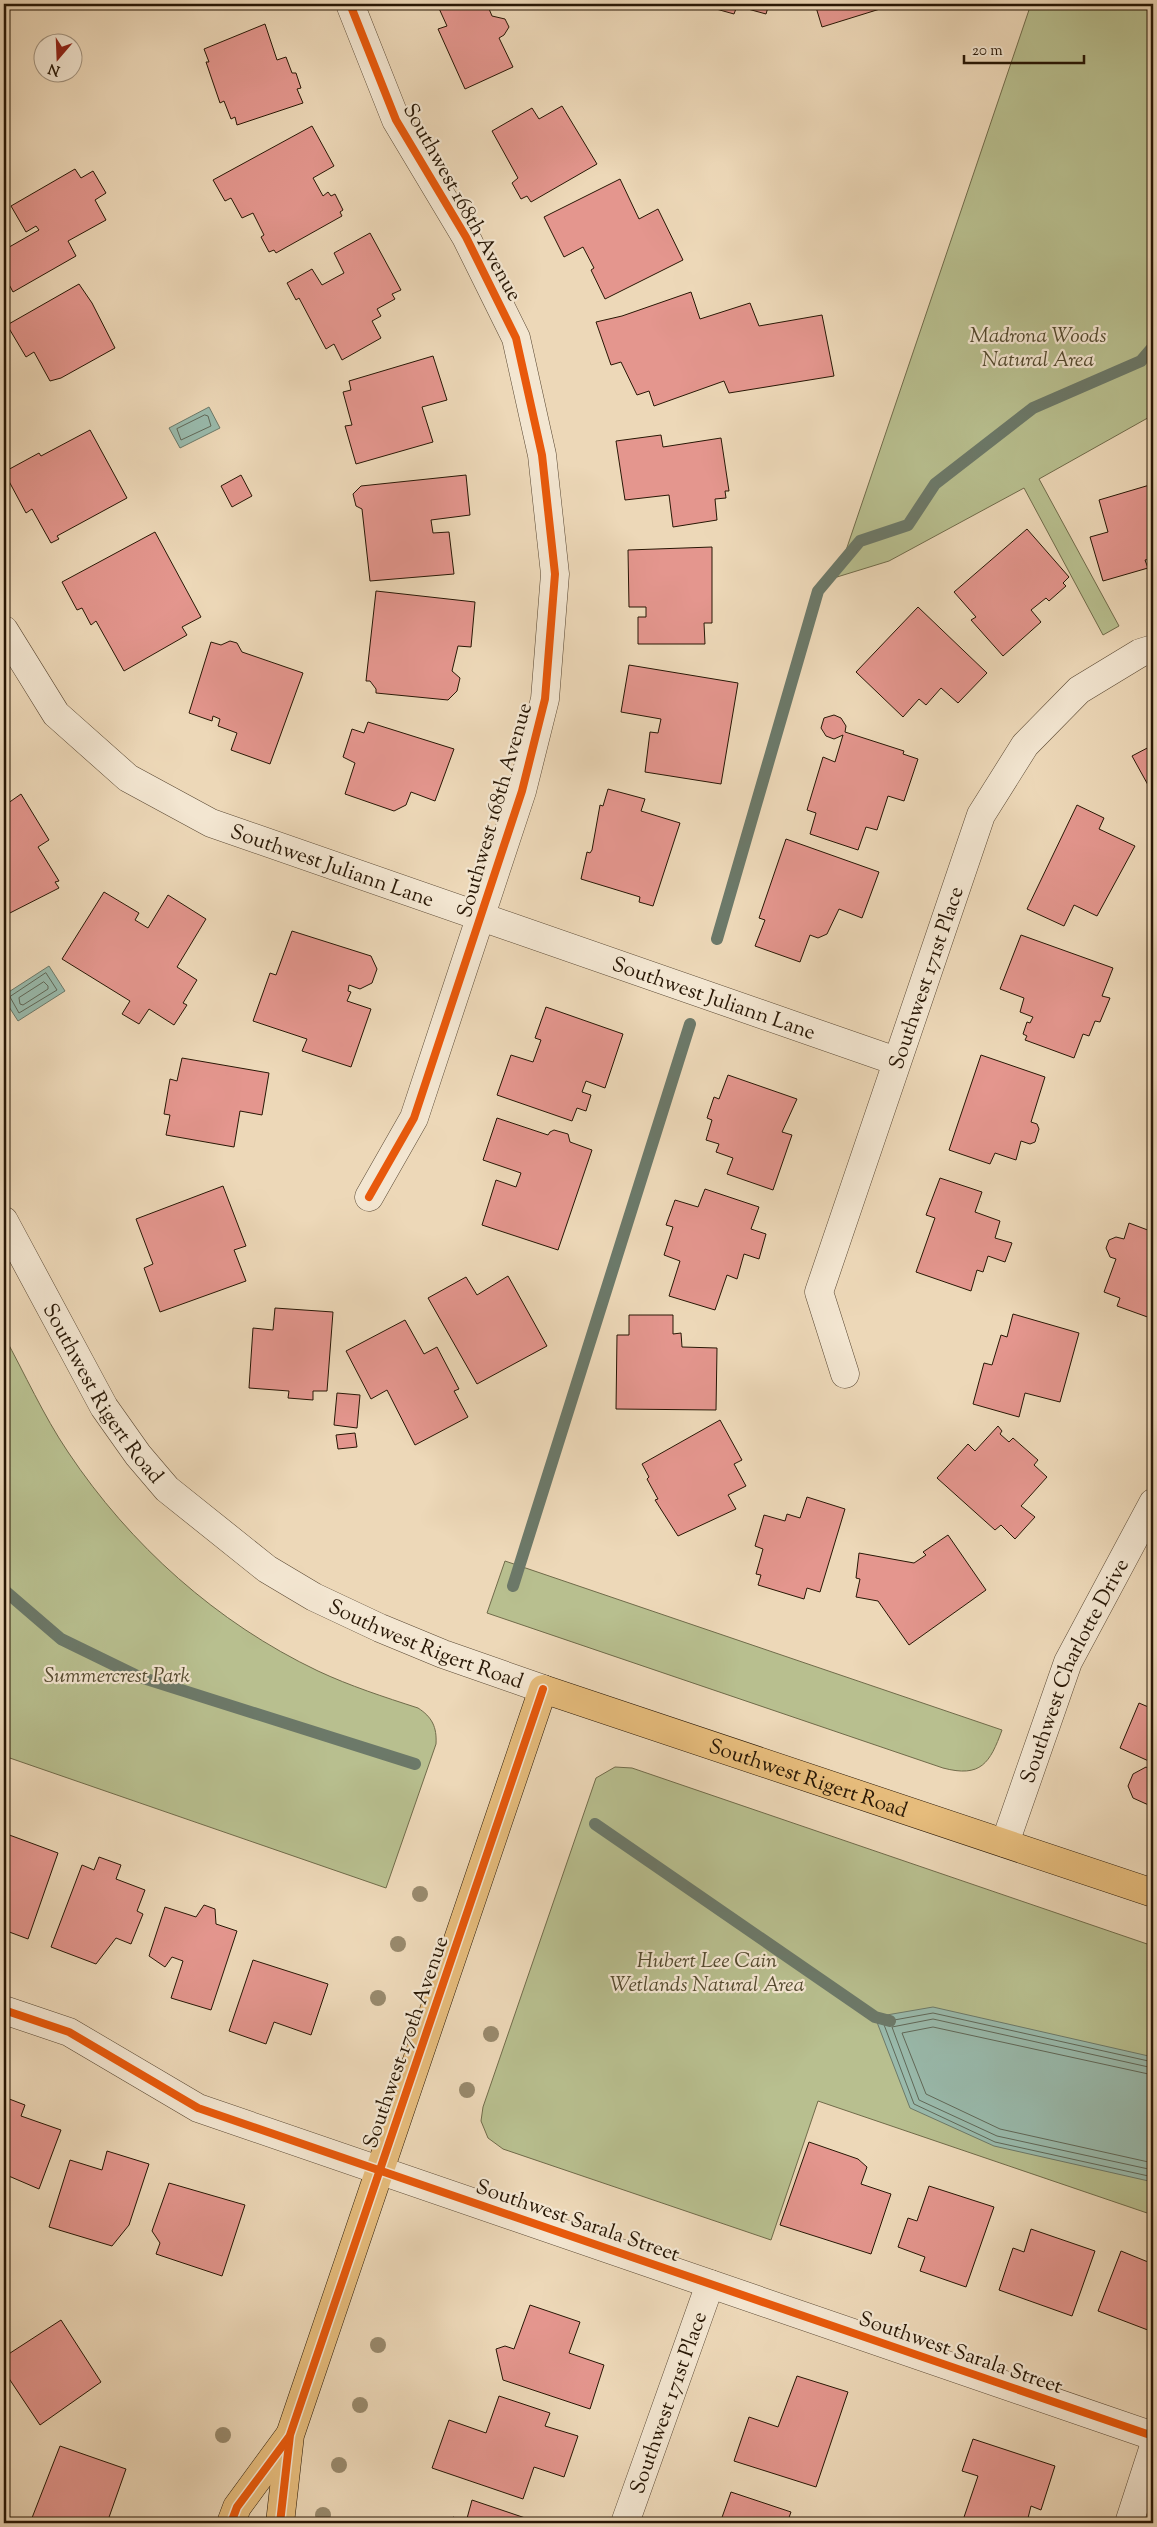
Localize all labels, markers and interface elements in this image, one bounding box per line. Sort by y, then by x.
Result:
north arrow [32,32,82,82]
scale bar [964,32,1084,64]
text: 20 m [972,41,1003,62]
text: N [46,57,63,80]
street label: Southwest 168th Avenue [394,98,528,308]
park label: Madrona Woods Natural Area [970,322,1106,376]
street label: Southwest 168th Avenue [451,700,541,922]
street label: Southwest Juliann Lane [226,818,438,916]
street label: Southwest 171st Place [883,883,973,1074]
street label: Southwest Juliann Lane [607,950,819,1049]
street label: Southwest Rigert Road [34,1299,169,1491]
street label: Southwest Charlotte Drive [1014,1554,1138,1788]
street label: Southwest Rigert Road [323,1593,527,1698]
park label: Summercrest Park [44,1662,190,1692]
street label: Southwest Rigert Road [704,1732,911,1827]
street label: Southwest 170th Avenue [356,1933,457,2153]
park label: Hubert Lee Cain Wetlands Natural Area [610,1947,804,2001]
street label: Southwest Sarala Street [471,2173,683,2271]
street label: Southwest Sarala Street [854,2305,1066,2403]
street label: Southwest 171st Place [624,2308,716,2498]

